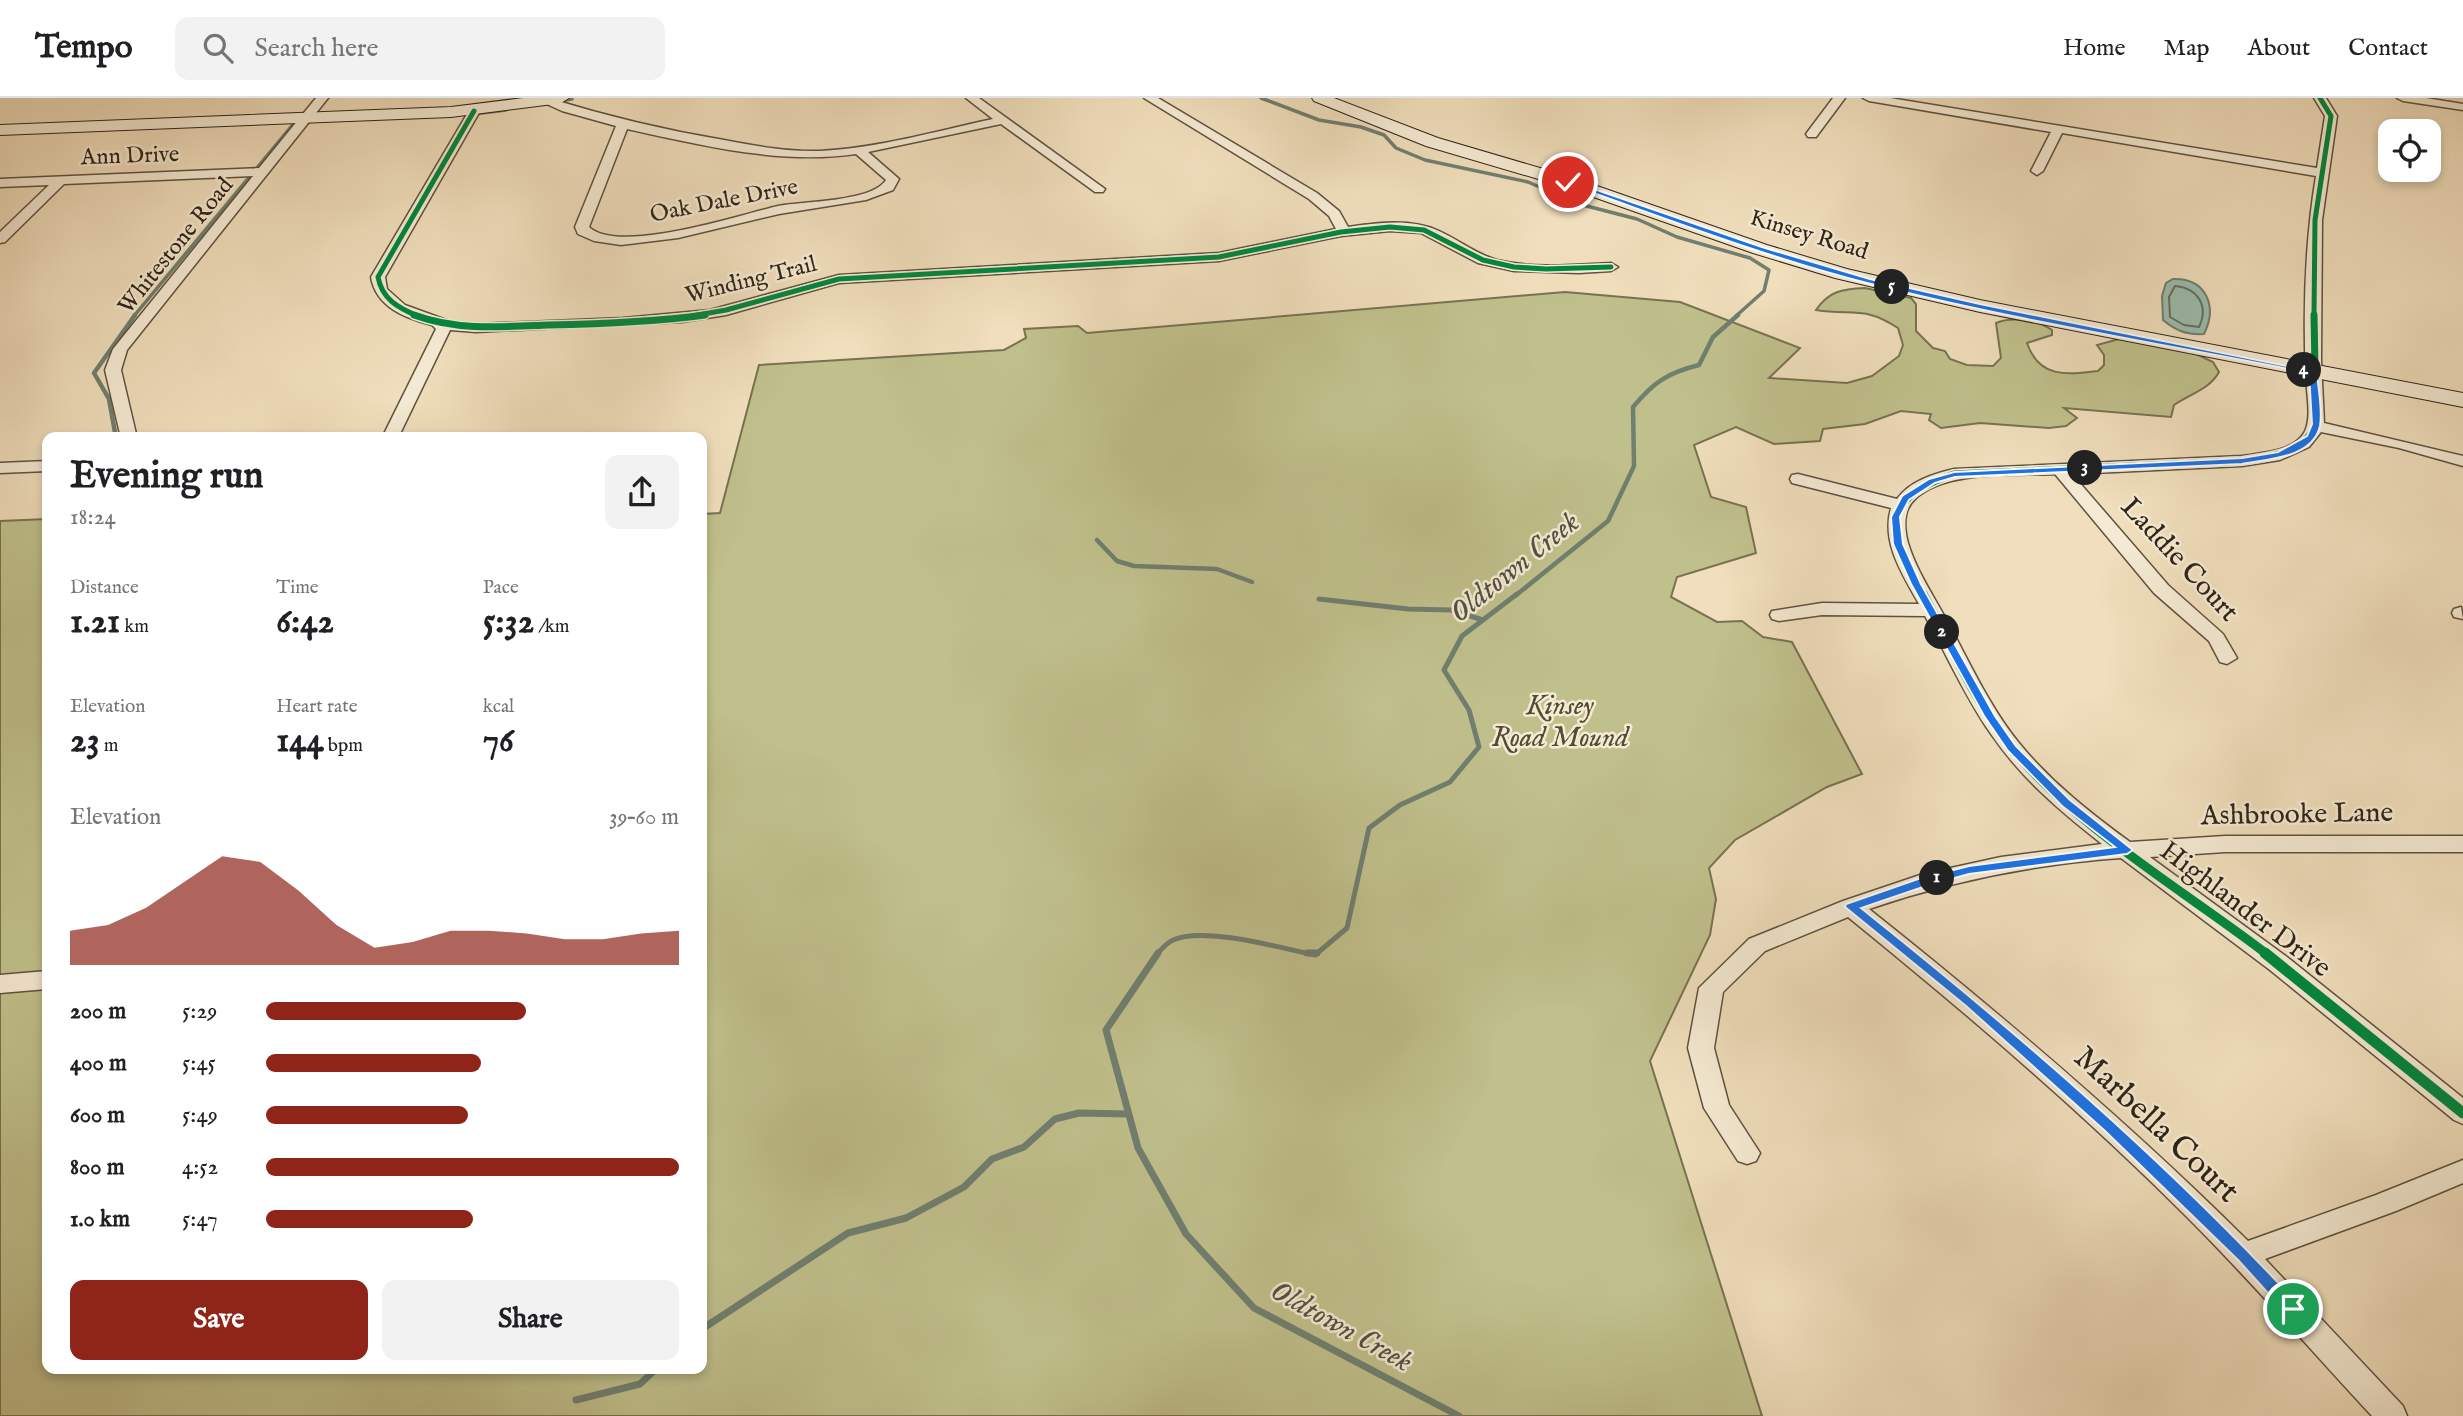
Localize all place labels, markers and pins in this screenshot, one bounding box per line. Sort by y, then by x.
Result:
pin [1538,152,1598,212]
pin: 5 [1874,270,1910,304]
pin: 4 [2286,352,2322,388]
pin: 3 [2068,450,2102,486]
pin: 2 [1924,614,1960,650]
pin: 1 [1920,860,1954,896]
pin [2263,1279,2323,1339]

